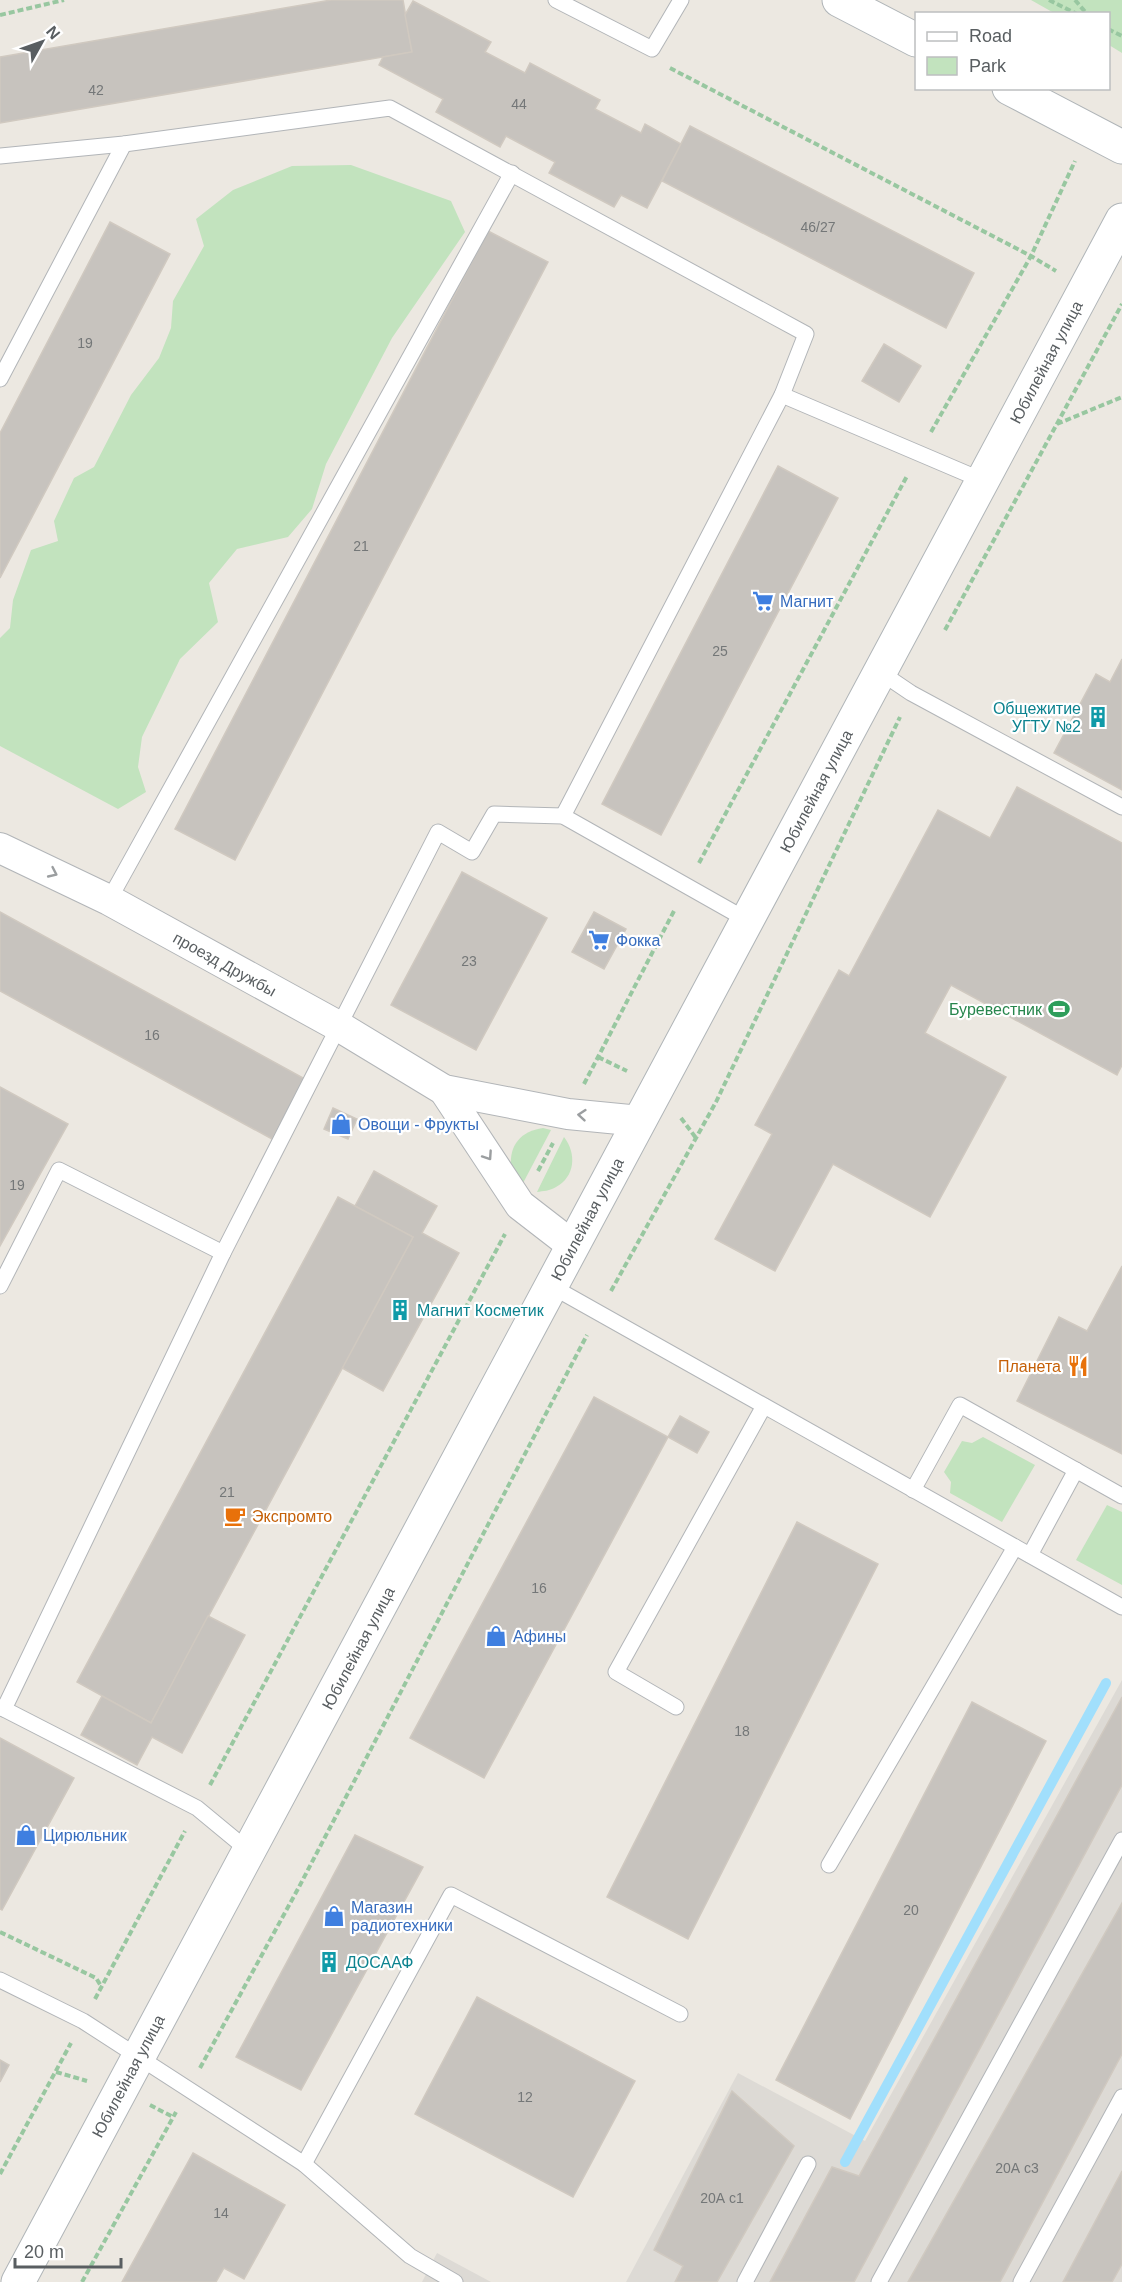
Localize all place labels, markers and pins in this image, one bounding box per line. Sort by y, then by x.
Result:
supermarket icon: Магнит [751,589,775,613]
place label: Магнит [780,593,834,610]
place label: Общежитие УГТУ №2 [993,700,1081,735]
building icon: Общежитие УГТУ №2 [1086,705,1110,729]
supermarket icon: Фокка [587,928,611,952]
place label: Фокка [616,932,660,949]
sports icon: Буревестник [1047,997,1071,1021]
place label: Буревестник [949,1001,1043,1018]
shop icon: Овощи - Фрукты [329,1112,353,1136]
place label: Овощи - Фрукты [358,1116,479,1133]
building icon: Магнит Косметик [388,1298,412,1322]
place label: Магнит Косметик [417,1302,545,1319]
restaurant icon: Планета [1066,1354,1090,1378]
place label: Планета [998,1358,1061,1375]
cafe icon: Экспромто [223,1504,247,1528]
place label: Экспромто [252,1508,332,1525]
shop icon: Афины [484,1624,508,1648]
place label: Афины [513,1628,566,1645]
shop icon: Цирюльник [14,1823,38,1847]
place label: Цирюльник [43,1827,128,1844]
place label: Магазин радиотехники [351,1899,453,1934]
shop icon: Магазин радиотехники [322,1904,346,1928]
building icon: ДОСААФ [317,1950,341,1974]
place label: ДОСААФ [346,1954,413,1971]

